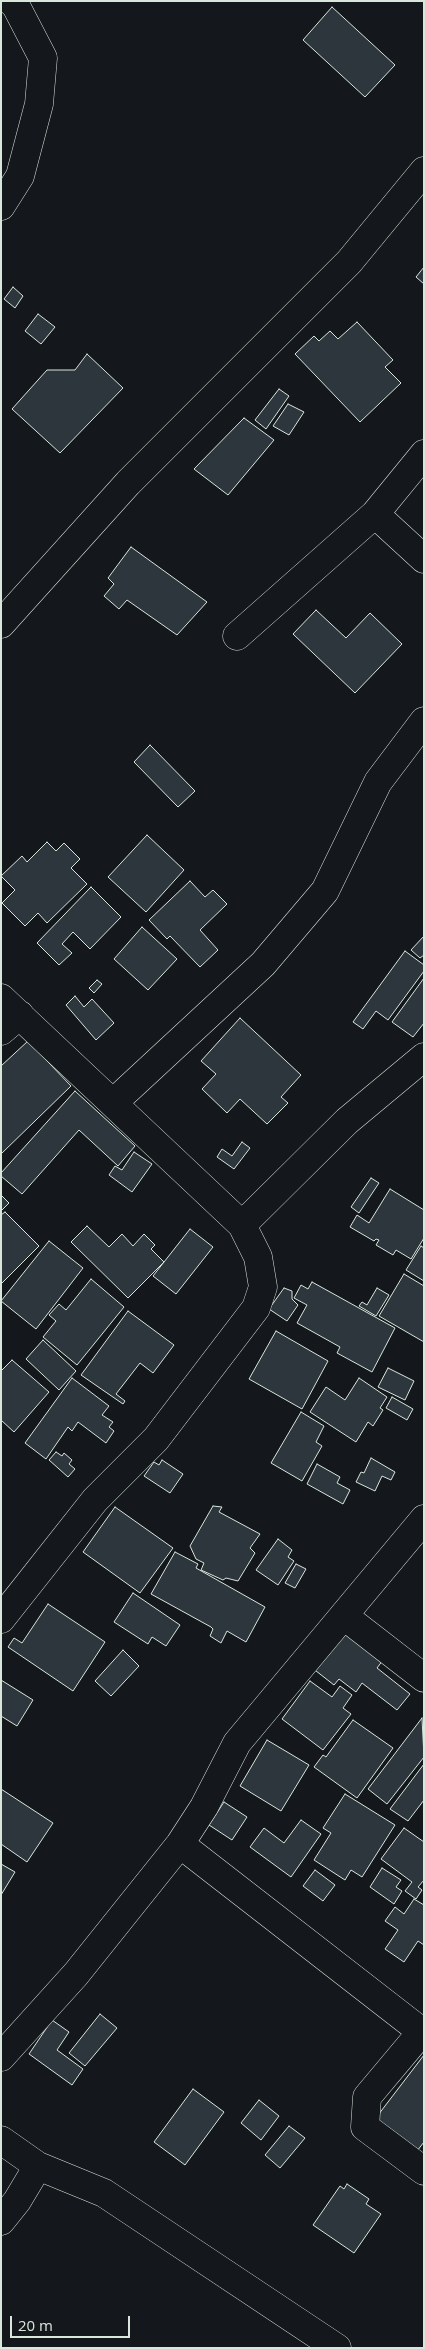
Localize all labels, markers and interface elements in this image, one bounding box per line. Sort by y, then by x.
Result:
scale bar [12,2306,132,2338]
text: 20 m [18,2315,53,2335]

